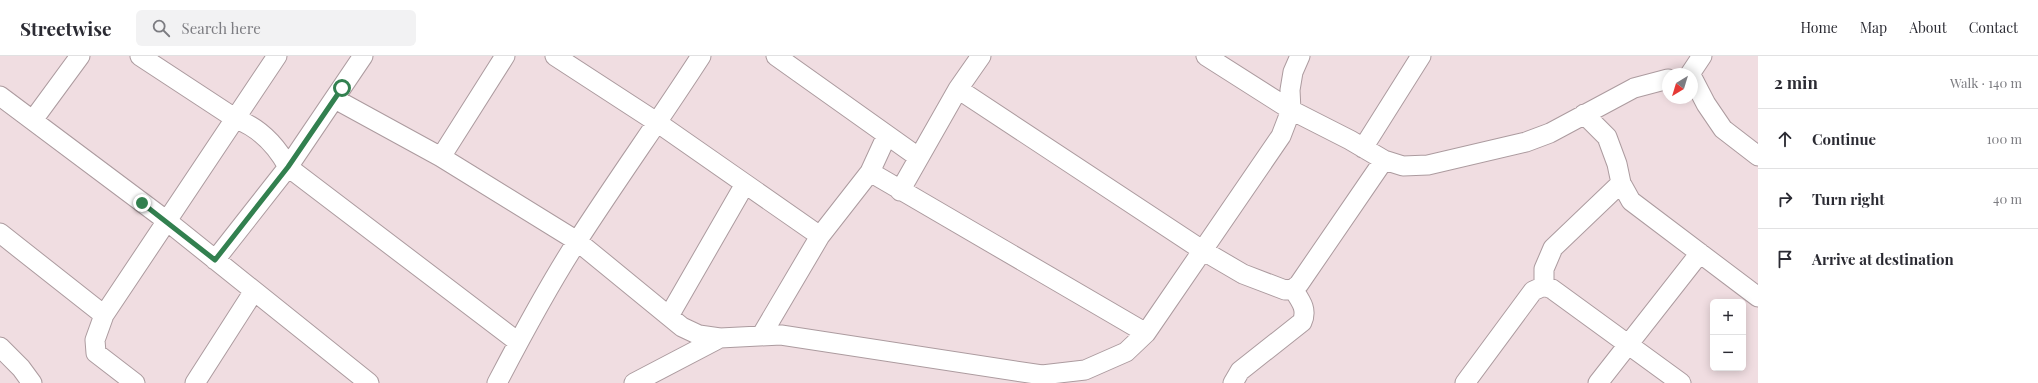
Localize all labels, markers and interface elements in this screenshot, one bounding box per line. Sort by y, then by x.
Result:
search box [136,10,416,46]
text: Streetwise [20,15,112,41]
icon: search [150,17,172,39]
text: Search here [182,18,261,38]
text: Home [1800,18,1838,37]
text: Map [1860,18,1887,37]
text: About [1909,18,1947,37]
text: Contact [1969,18,2018,37]
north arrow [1662,68,1698,104]
text: 2 min [1774,71,1818,93]
text: Walk · 140 m [1950,74,2022,91]
route start [333,79,351,97]
icon: ahead [1774,128,1796,150]
text: Continue [1812,129,1876,149]
text: 100 m [1987,130,2022,147]
icon: right [1774,188,1796,210]
text: Turn right [1812,189,1885,209]
text: 40 m [1993,190,2022,207]
route end [133,194,151,212]
icon: arrive [1774,248,1796,270]
text: Arrive at destination [1812,249,1954,269]
map controls [1710,299,1746,371]
button: + [1710,299,1746,335]
button: − [1710,335,1746,371]

